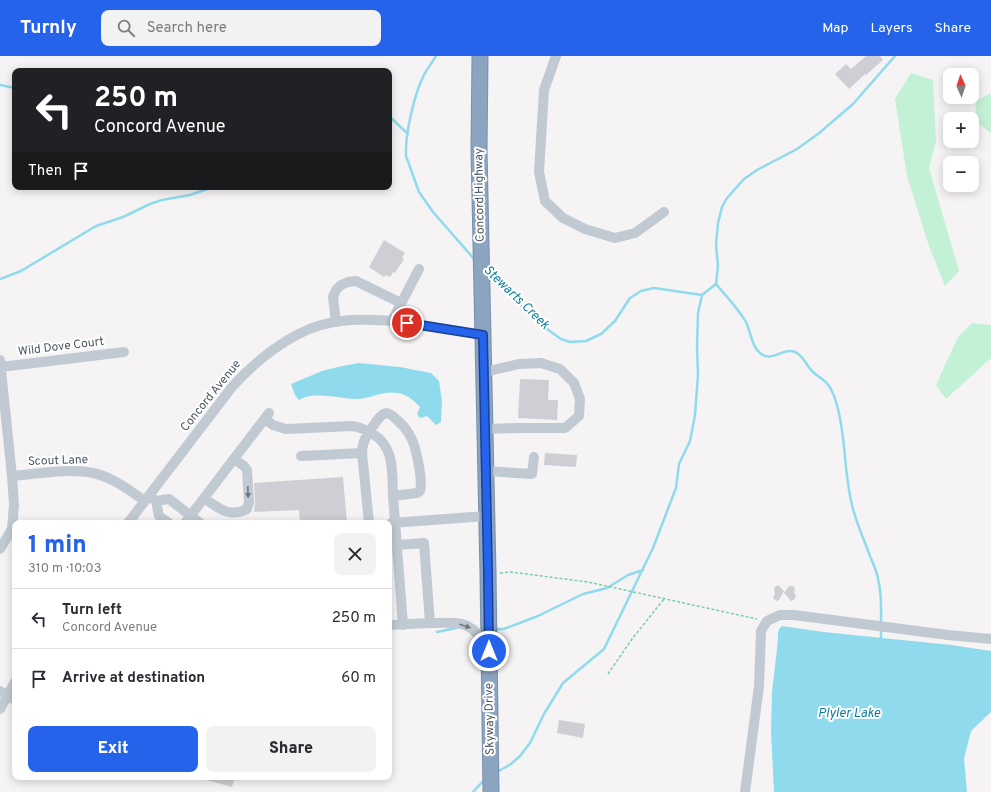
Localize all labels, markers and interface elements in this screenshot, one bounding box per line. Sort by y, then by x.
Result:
search box [101,10,381,46]
text: Turnly [20,16,77,40]
icon: search [115,17,137,39]
text: Search here [147,19,227,38]
text: Map [822,20,848,37]
text: Layers [870,20,912,37]
text: Share [934,20,971,37]
north arrow [943,68,979,104]
map controls [943,68,979,192]
text: 250 m [94,81,178,117]
icon: left [28,84,80,136]
button: + [943,112,979,148]
text: Concord Avenue [94,116,226,139]
street label: Concord Highway [471,148,489,242]
button: − [943,156,979,192]
icon: arrive [70,160,92,182]
text: Then [28,162,62,181]
water label: Stewarts Creek [480,263,553,334]
pin [390,306,424,340]
icon: arrive [396,312,418,334]
street label: Wild Dove Court [17,334,105,360]
street label: Concord Avenue [177,357,245,435]
street label: Scout Lane [28,452,88,470]
one-way arrow [245,486,252,498]
text: 1 min [28,531,87,561]
button: close [334,533,376,575]
text: 310 m · 10:03 [28,561,101,577]
text: Turn left [62,601,122,620]
icon: left [28,608,50,630]
text: 250 m [332,609,376,628]
text: Concord Avenue [62,620,157,636]
one-way arrow [460,623,472,629]
position arrow [468,630,510,672]
icon: arrive [28,668,50,690]
text: Arrive at destination [62,669,205,688]
text: 60 m [341,669,376,688]
street label: Skyway Drive [481,683,499,755]
water label: Plyler Lake [818,706,880,722]
button: Exit [28,726,198,772]
button: Share [206,726,376,772]

